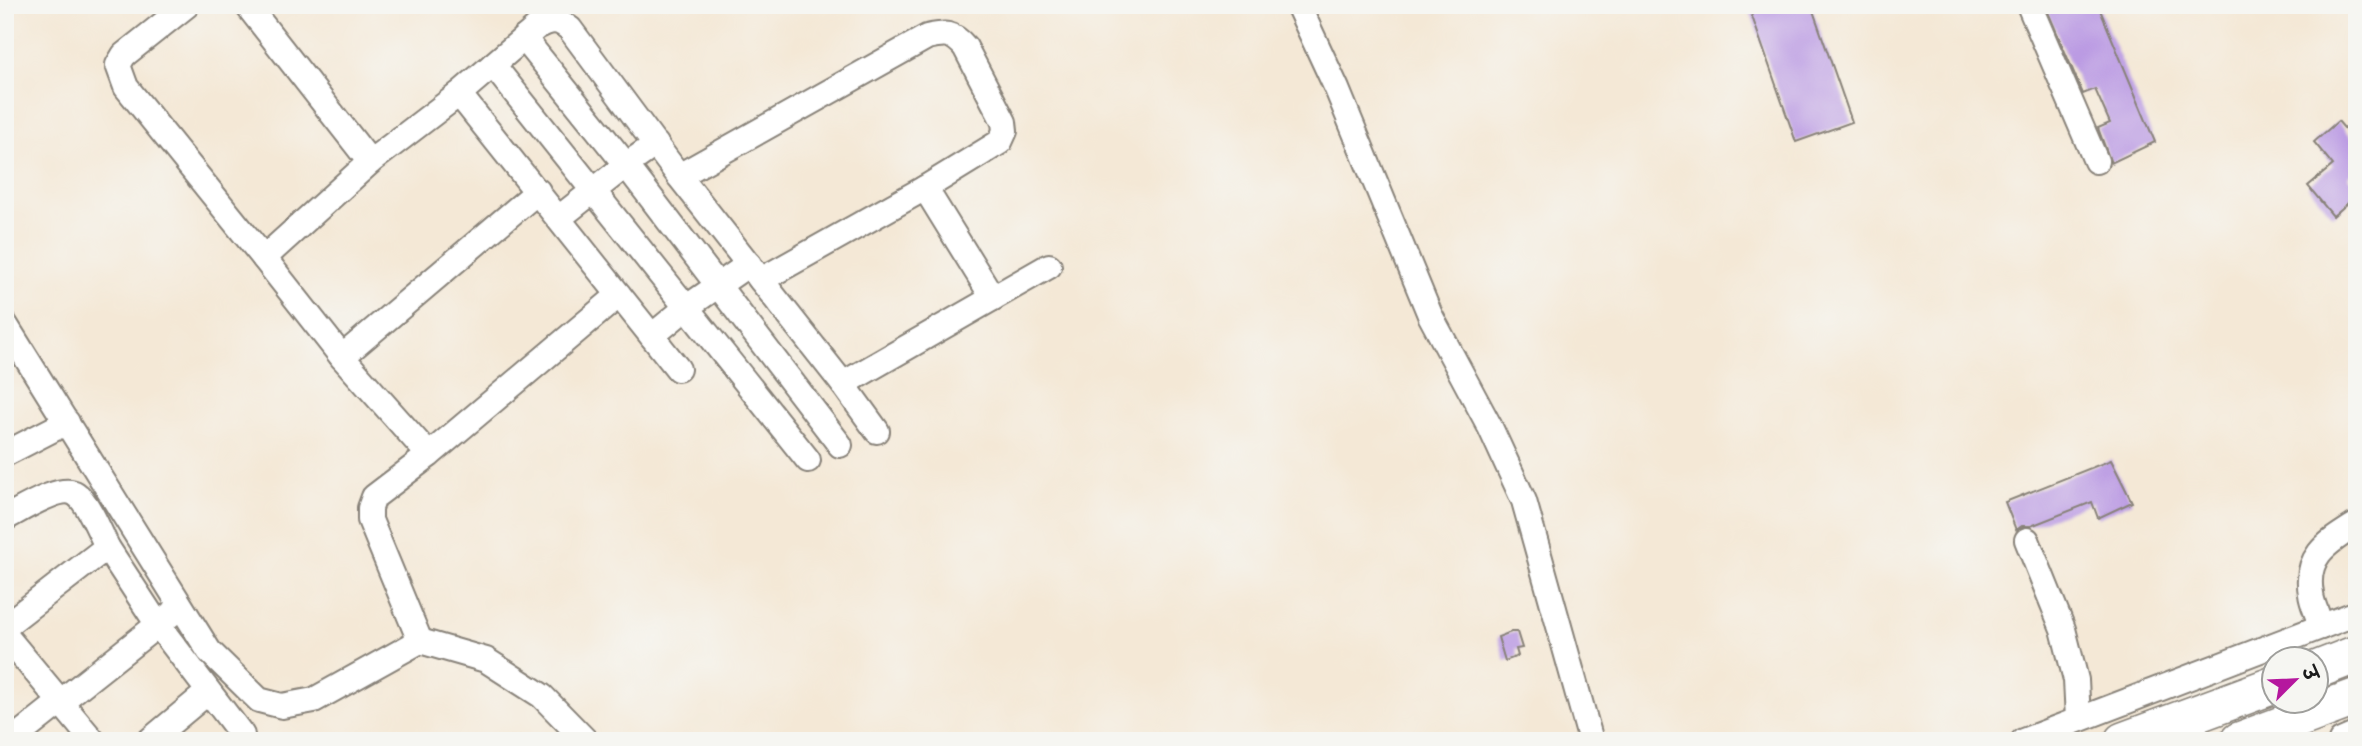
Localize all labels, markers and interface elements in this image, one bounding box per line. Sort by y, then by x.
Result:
north arrow [2260,644,2330,714]
text: उ [2294,661,2324,687]

